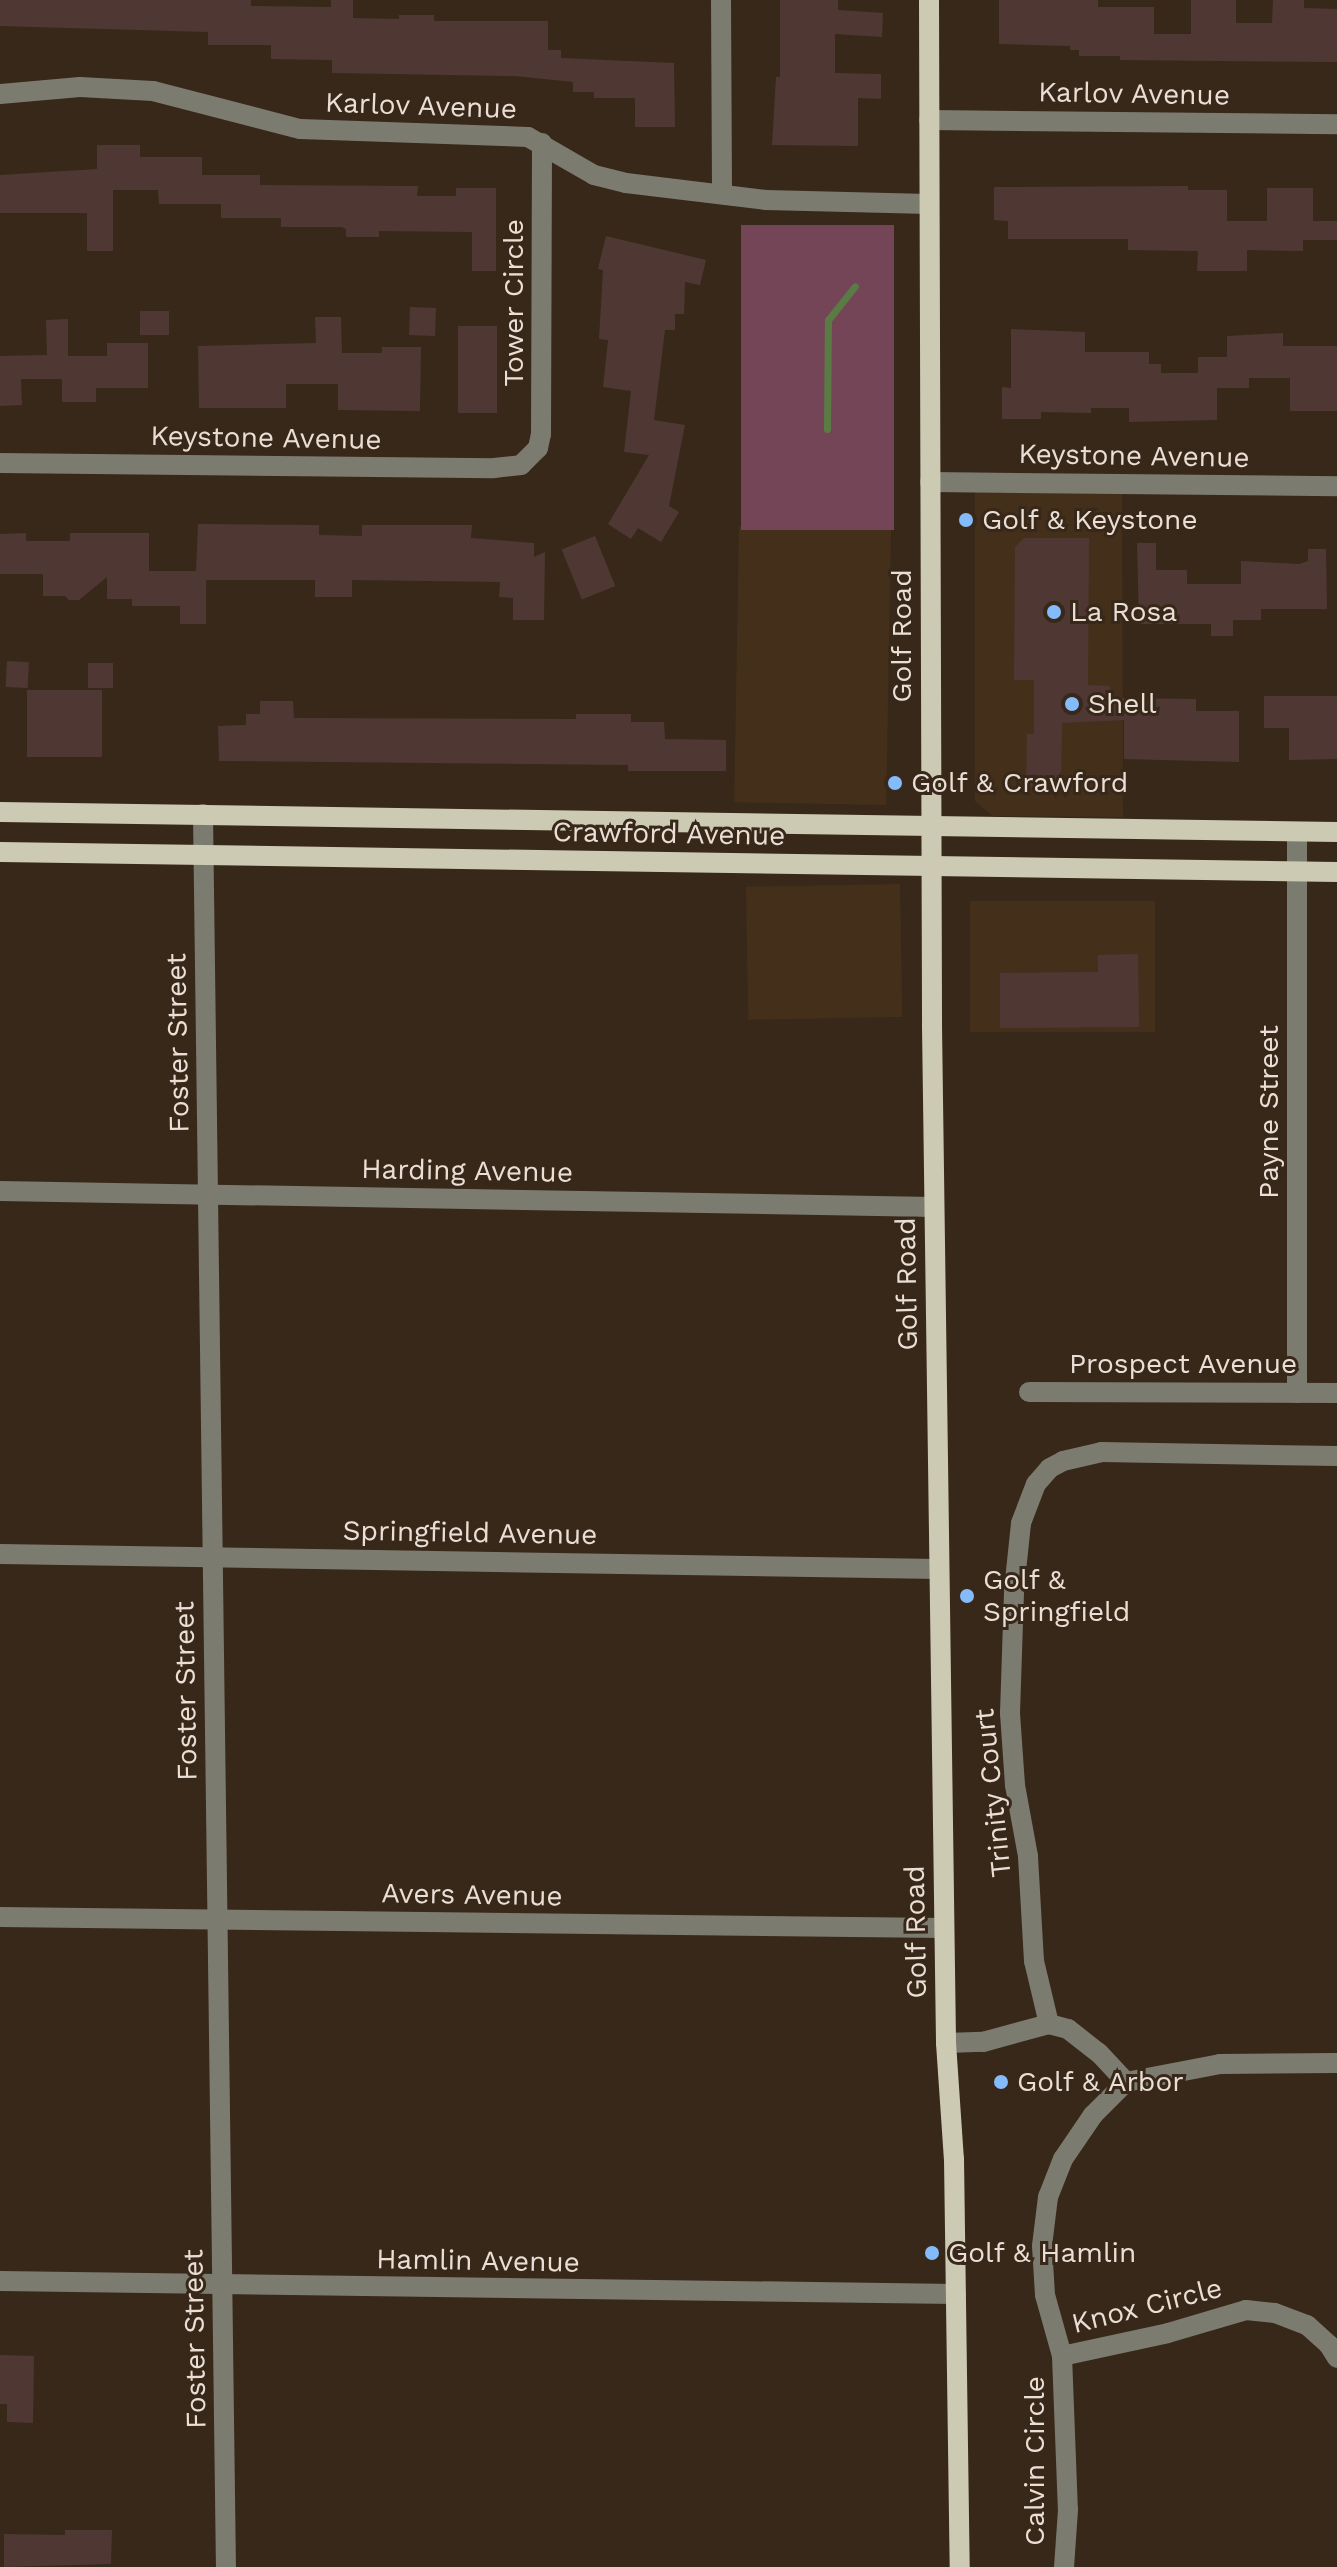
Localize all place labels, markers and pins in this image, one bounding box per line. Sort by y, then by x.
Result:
place label: Golf & Keystone [982,503,1199,537]
marker: Golf & Keystone [957,511,975,529]
place label: La Rosa [1070,595,1178,629]
marker: La Rosa [1045,603,1063,621]
place label: Shell [1088,687,1157,721]
marker: Shell [1063,695,1081,713]
place label: Golf & Crawford [911,766,1129,800]
marker: Golf & Crawford [886,774,904,792]
place label: Golf & Springfield [983,1563,1130,1629]
marker: Golf & Springfield [958,1587,976,1605]
place label: Golf & Arbor [1017,2065,1186,2099]
marker: Golf & Arbor [992,2073,1010,2091]
place label: Golf & Hamlin [948,2236,1137,2270]
marker: Golf & Hamlin [923,2244,941,2262]

